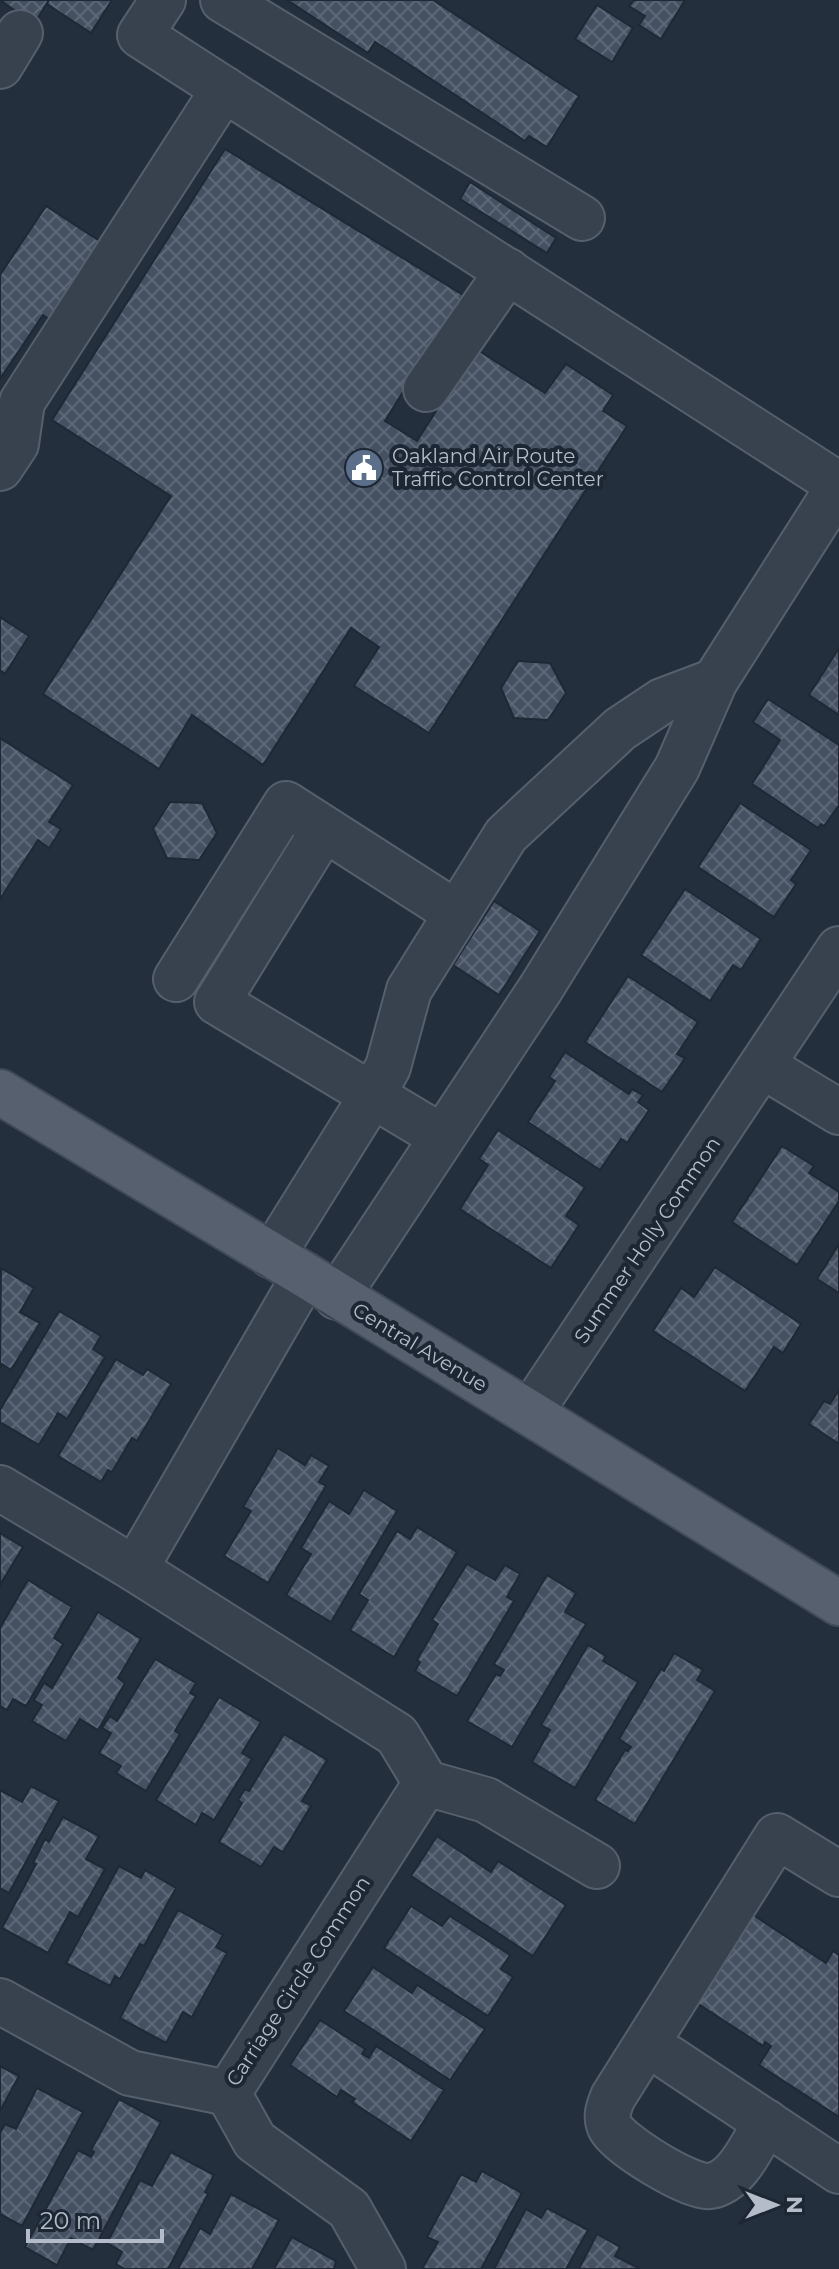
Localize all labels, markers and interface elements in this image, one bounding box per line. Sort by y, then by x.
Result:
place label: Oakland Air Route Traffic Control Center [392,444,604,491]
public building icon: Oakland Air Route Traffic Control Center [343,447,385,489]
street label: Summer Holly Common [569,1132,725,1348]
street label: Central Avenue [348,1297,492,1397]
street label: Carriage Circle Common [221,1871,375,2091]
north arrow [735,2165,815,2245]
scale bar [28,2193,162,2243]
text: N [781,2196,808,2214]
text: 20 m [40,2206,101,2235]

